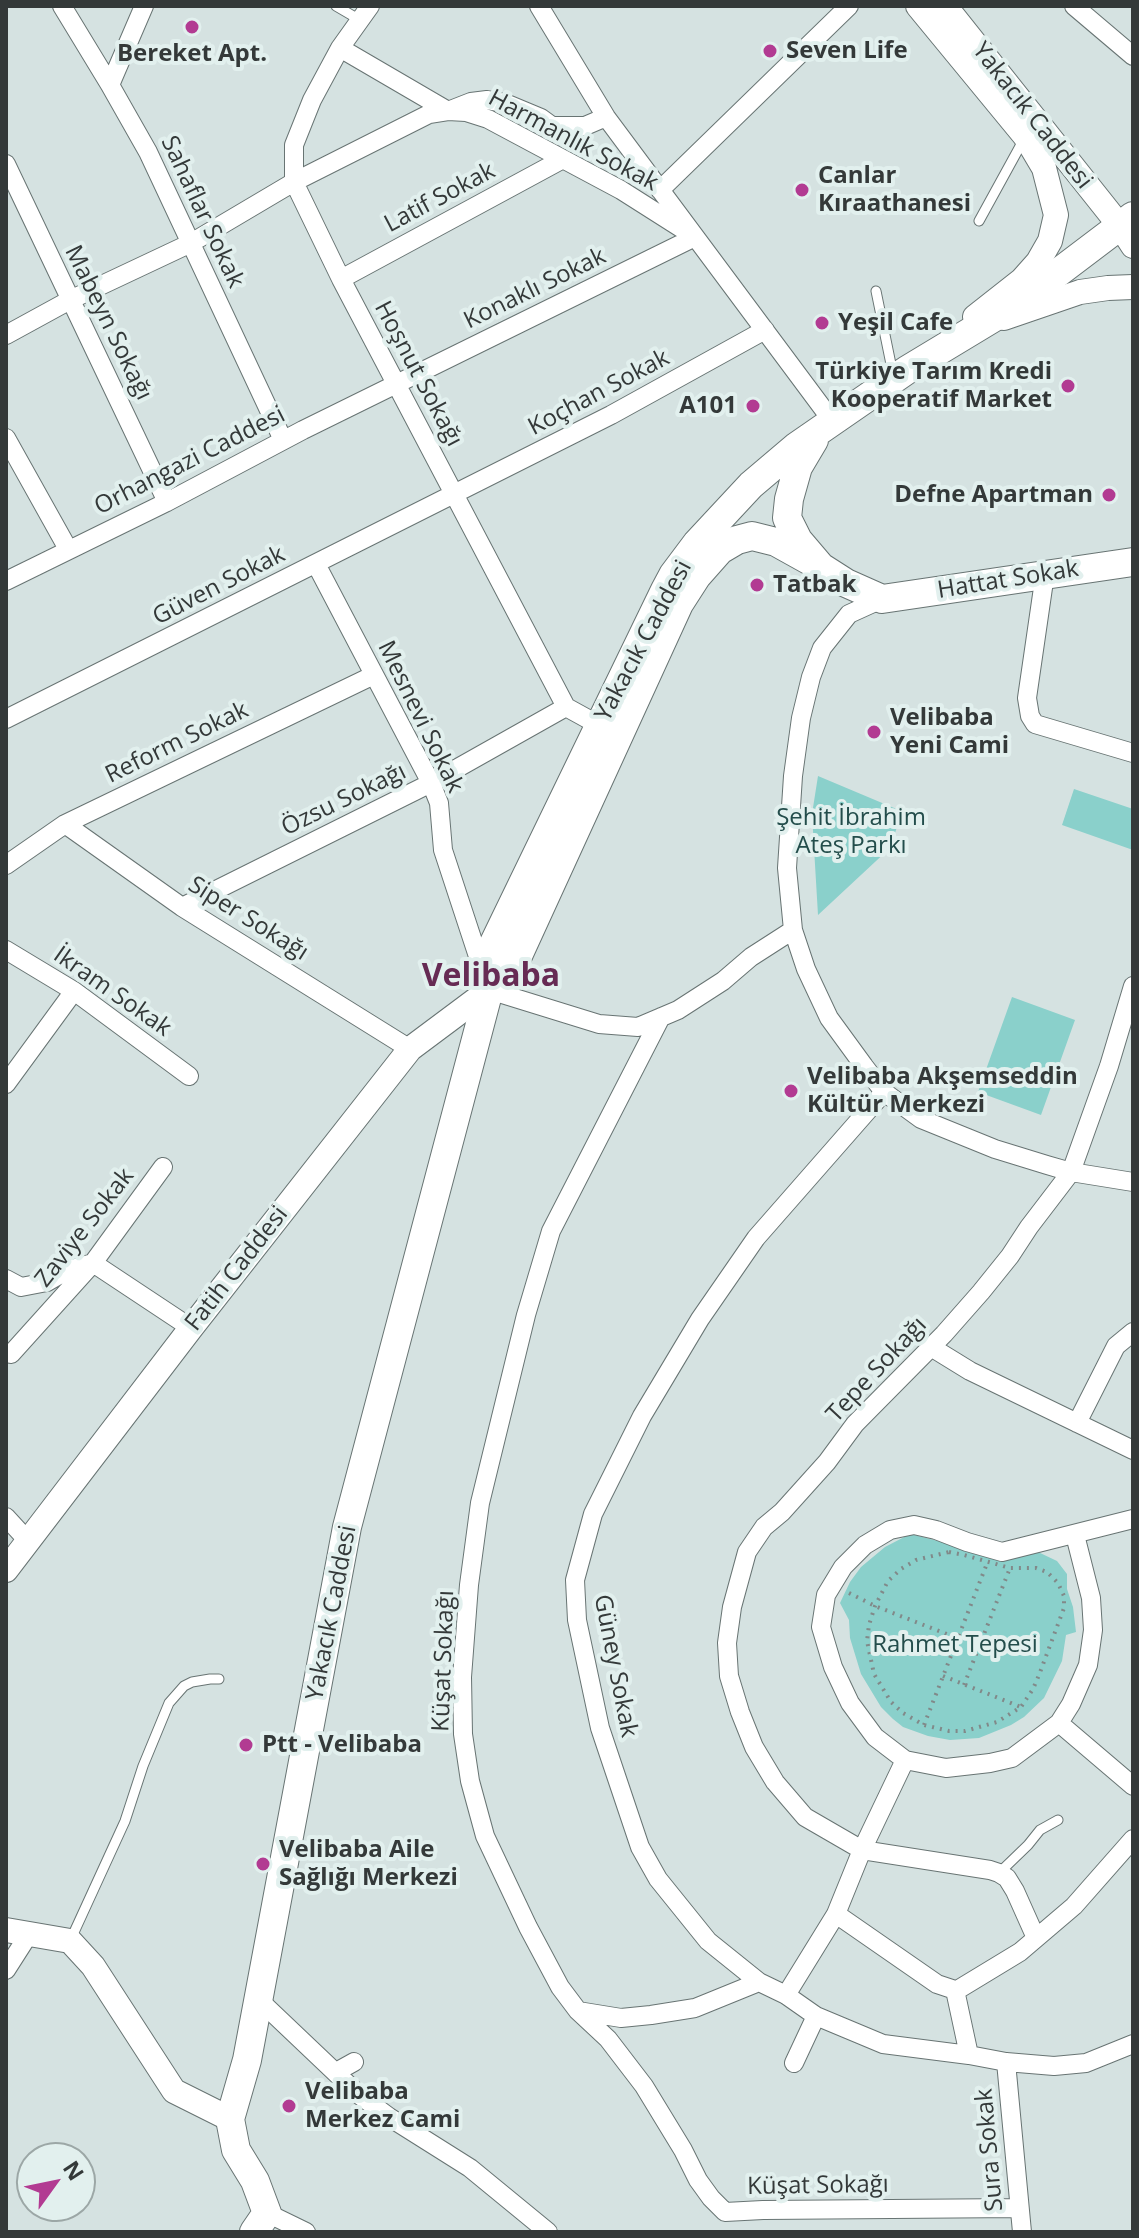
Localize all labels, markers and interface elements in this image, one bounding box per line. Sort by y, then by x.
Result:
marker: Bereket Apt. [183,18,201,36]
place label: Seven Life [786,37,908,65]
street label: Yakacık Caddesi [966,37,1098,195]
place label: Bereket Apt. [117,40,267,68]
marker: Seven Life [761,42,779,60]
street label: Harmanlık Sokak [483,84,663,198]
street label: Sahaflar Sokak [154,131,250,293]
street label: Latif Sokak [380,157,500,239]
place label: Canlar Kıraathanesi [818,162,971,218]
marker: Canlar Kıraathanesi [793,181,811,199]
street label: Mabeyn Sokağı [58,241,158,405]
street label: Konaklı Sokak [459,242,611,336]
street label: Hoşnut Sokağı [368,296,468,452]
place label: Yeşil Cafe [838,309,953,337]
marker: Yeşil Cafe [813,314,831,332]
street label: Koçhan Sokak [523,344,675,442]
place label: Türkiye Tarım Kredi Kooperatif Market [815,358,1052,414]
marker: Türkiye Tarım Kredi Kooperatif Market [1059,377,1077,395]
place label: A101 [679,392,737,420]
marker: A101 [744,397,762,415]
street label: Orhangazi Caddesi [90,401,290,521]
place label: Defne Apartman [894,481,1093,509]
marker: Defne Apartman [1100,486,1118,504]
street label: Güven Sokak [148,540,290,632]
street label: Hattat Sokak [935,555,1081,605]
street label: Yakacık Caddesi [590,556,698,726]
place label: Tatbak [773,571,856,599]
marker: Tatbak [748,576,766,594]
street label: Mesnevi Sokak [371,636,469,798]
street label: Reform Sokak [101,696,253,790]
place label: Velibaba Yeni Cami [890,704,1009,760]
marker: Velibaba Yeni Cami [865,723,883,741]
street label: Özsu Sokağı [277,757,411,843]
park label: Şehit İbrahim Ateş Parkı [776,804,926,860]
street label: Siper Sokağı [183,871,313,967]
street label: İkram Sokak [48,941,176,1043]
district label: Velibaba [422,958,560,996]
place label: Velibaba Akşemseddin Kültür Merkezi [807,1063,1078,1119]
marker: Velibaba Akşemseddin Kültür Merkezi [782,1082,800,1100]
street label: Zaviye Sokak [30,1163,140,1293]
street label: Fatih Caddesi [179,1201,295,1337]
street label: Tepe Sokağı [821,1311,933,1429]
street label: Yakacık Caddesi [301,1523,363,1703]
street label: Küşat Sokağı [427,1590,461,1732]
street label: Güney Sokak [587,1592,643,1740]
park label: Rahmet Tepesi [872,1631,1038,1659]
place label: Ptt - Velibaba [262,1731,422,1759]
marker: Ptt - Velibaba [237,1736,255,1754]
place label: Velibaba Aile Sağlığı Merkezi [279,1836,458,1892]
marker: Velibaba Aile Sağlığı Merkezi [254,1855,272,1873]
place label: Velibaba Merkez Cami [305,2078,460,2134]
street label: Sura Sokak [970,2087,1010,2213]
marker: Velibaba Merkez Cami [280,2097,298,2115]
north arrow [16,2142,96,2222]
text: N [57,2154,92,2186]
street label: Küşat Sokağı [747,2170,889,2202]

